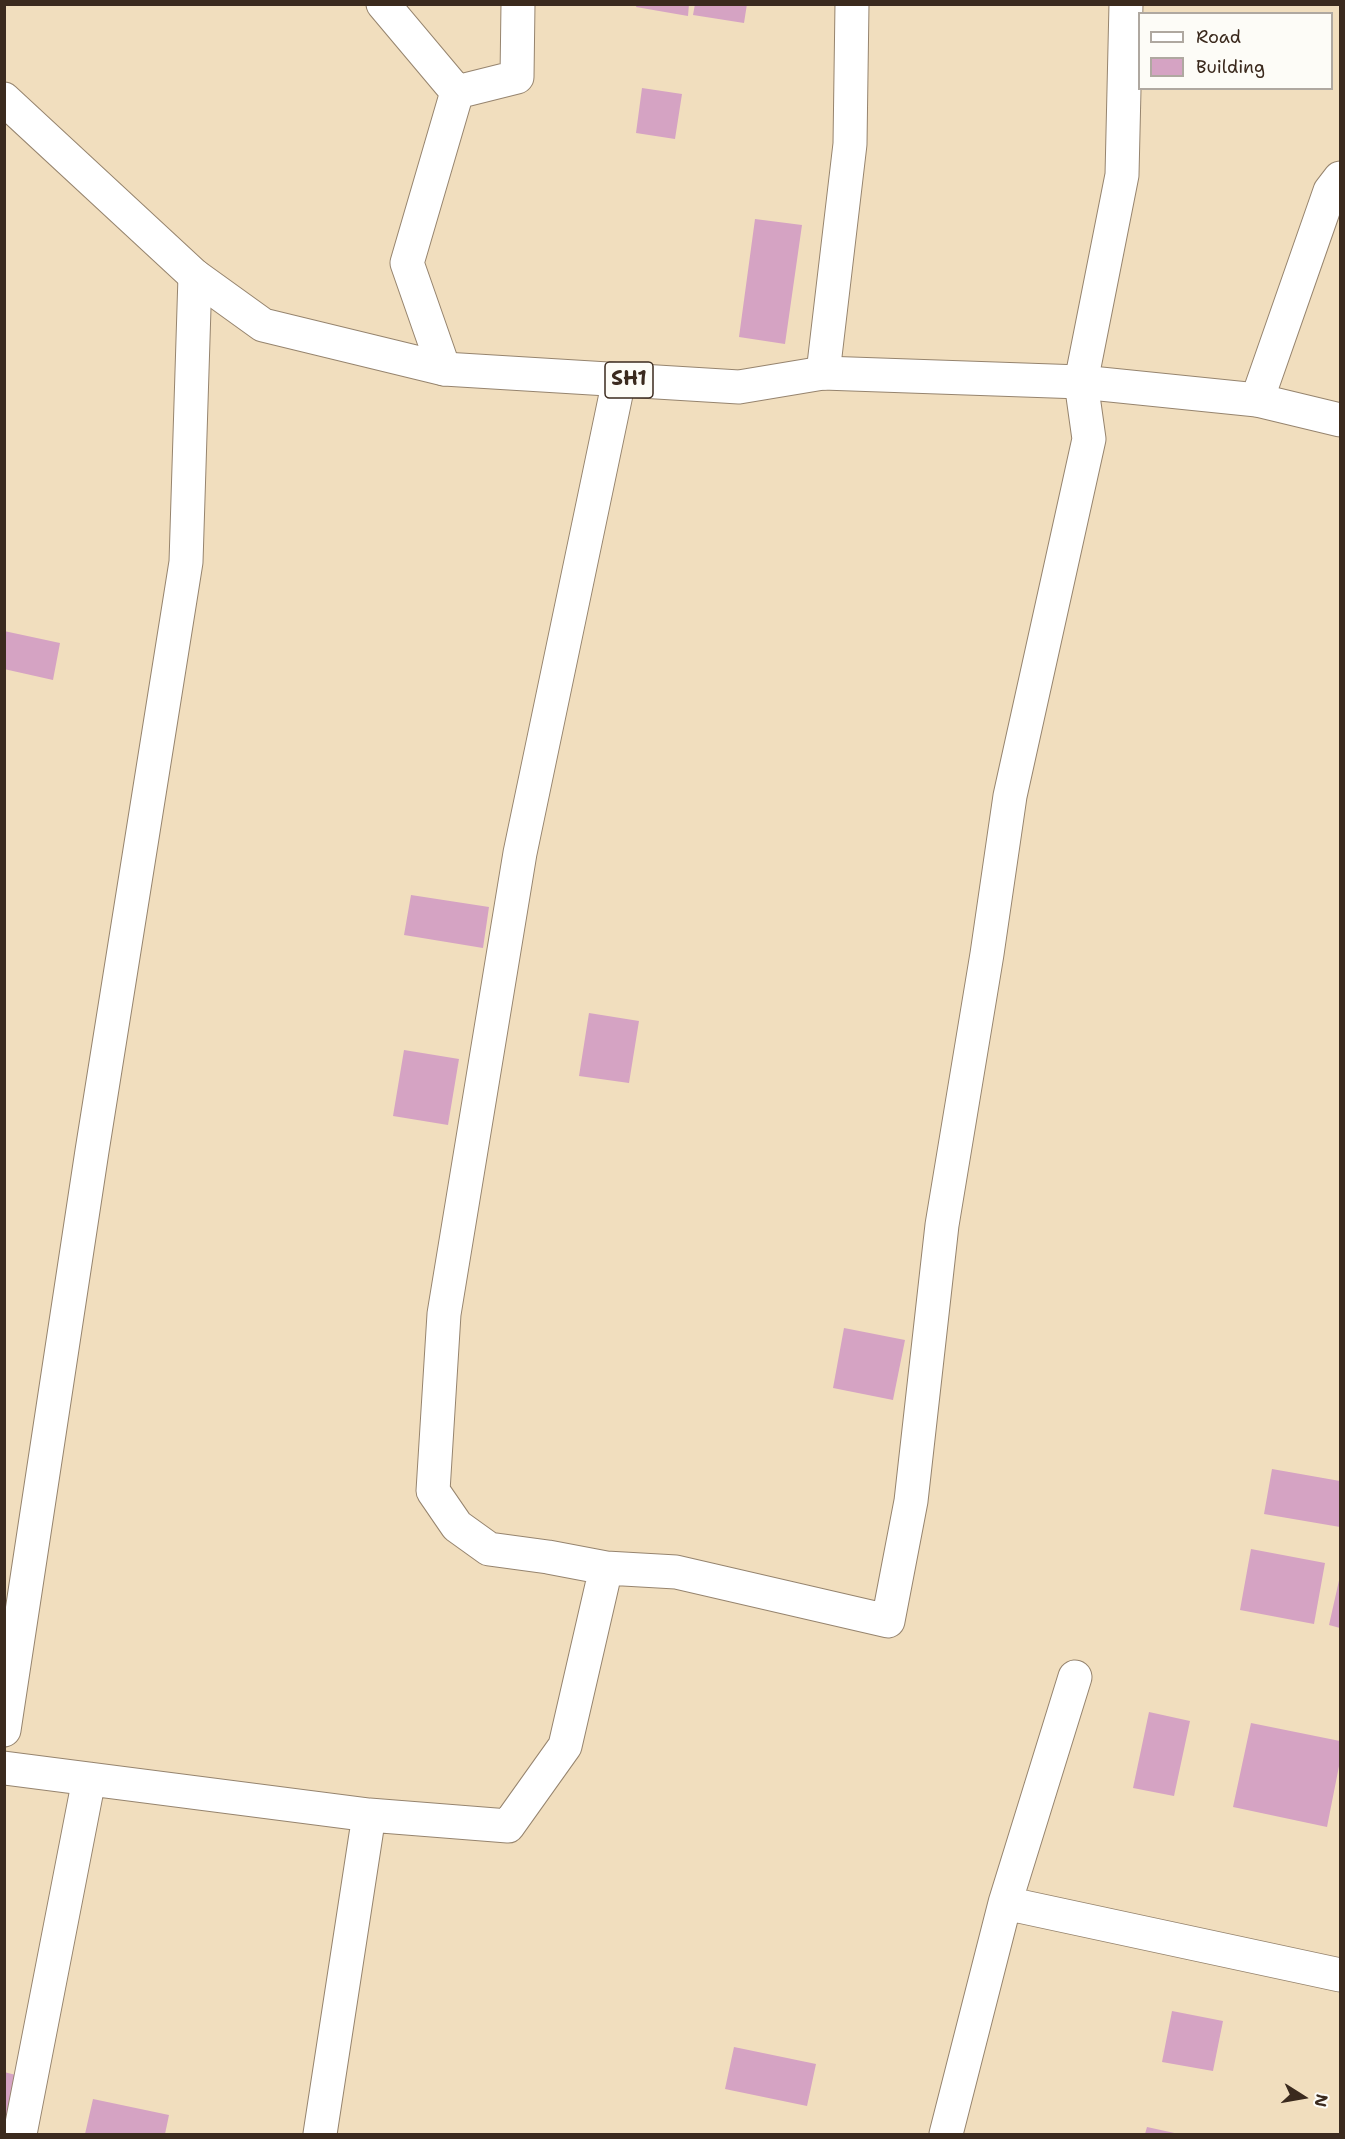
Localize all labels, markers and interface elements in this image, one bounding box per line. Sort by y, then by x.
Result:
legend [1138,12,1333,90]
text: Road [1196,25,1241,49]
text: Building [1196,55,1265,79]
road number: SH1 [605,362,653,398]
north arrow [1273,2067,1333,2127]
text: N [1310,2092,1333,2109]

